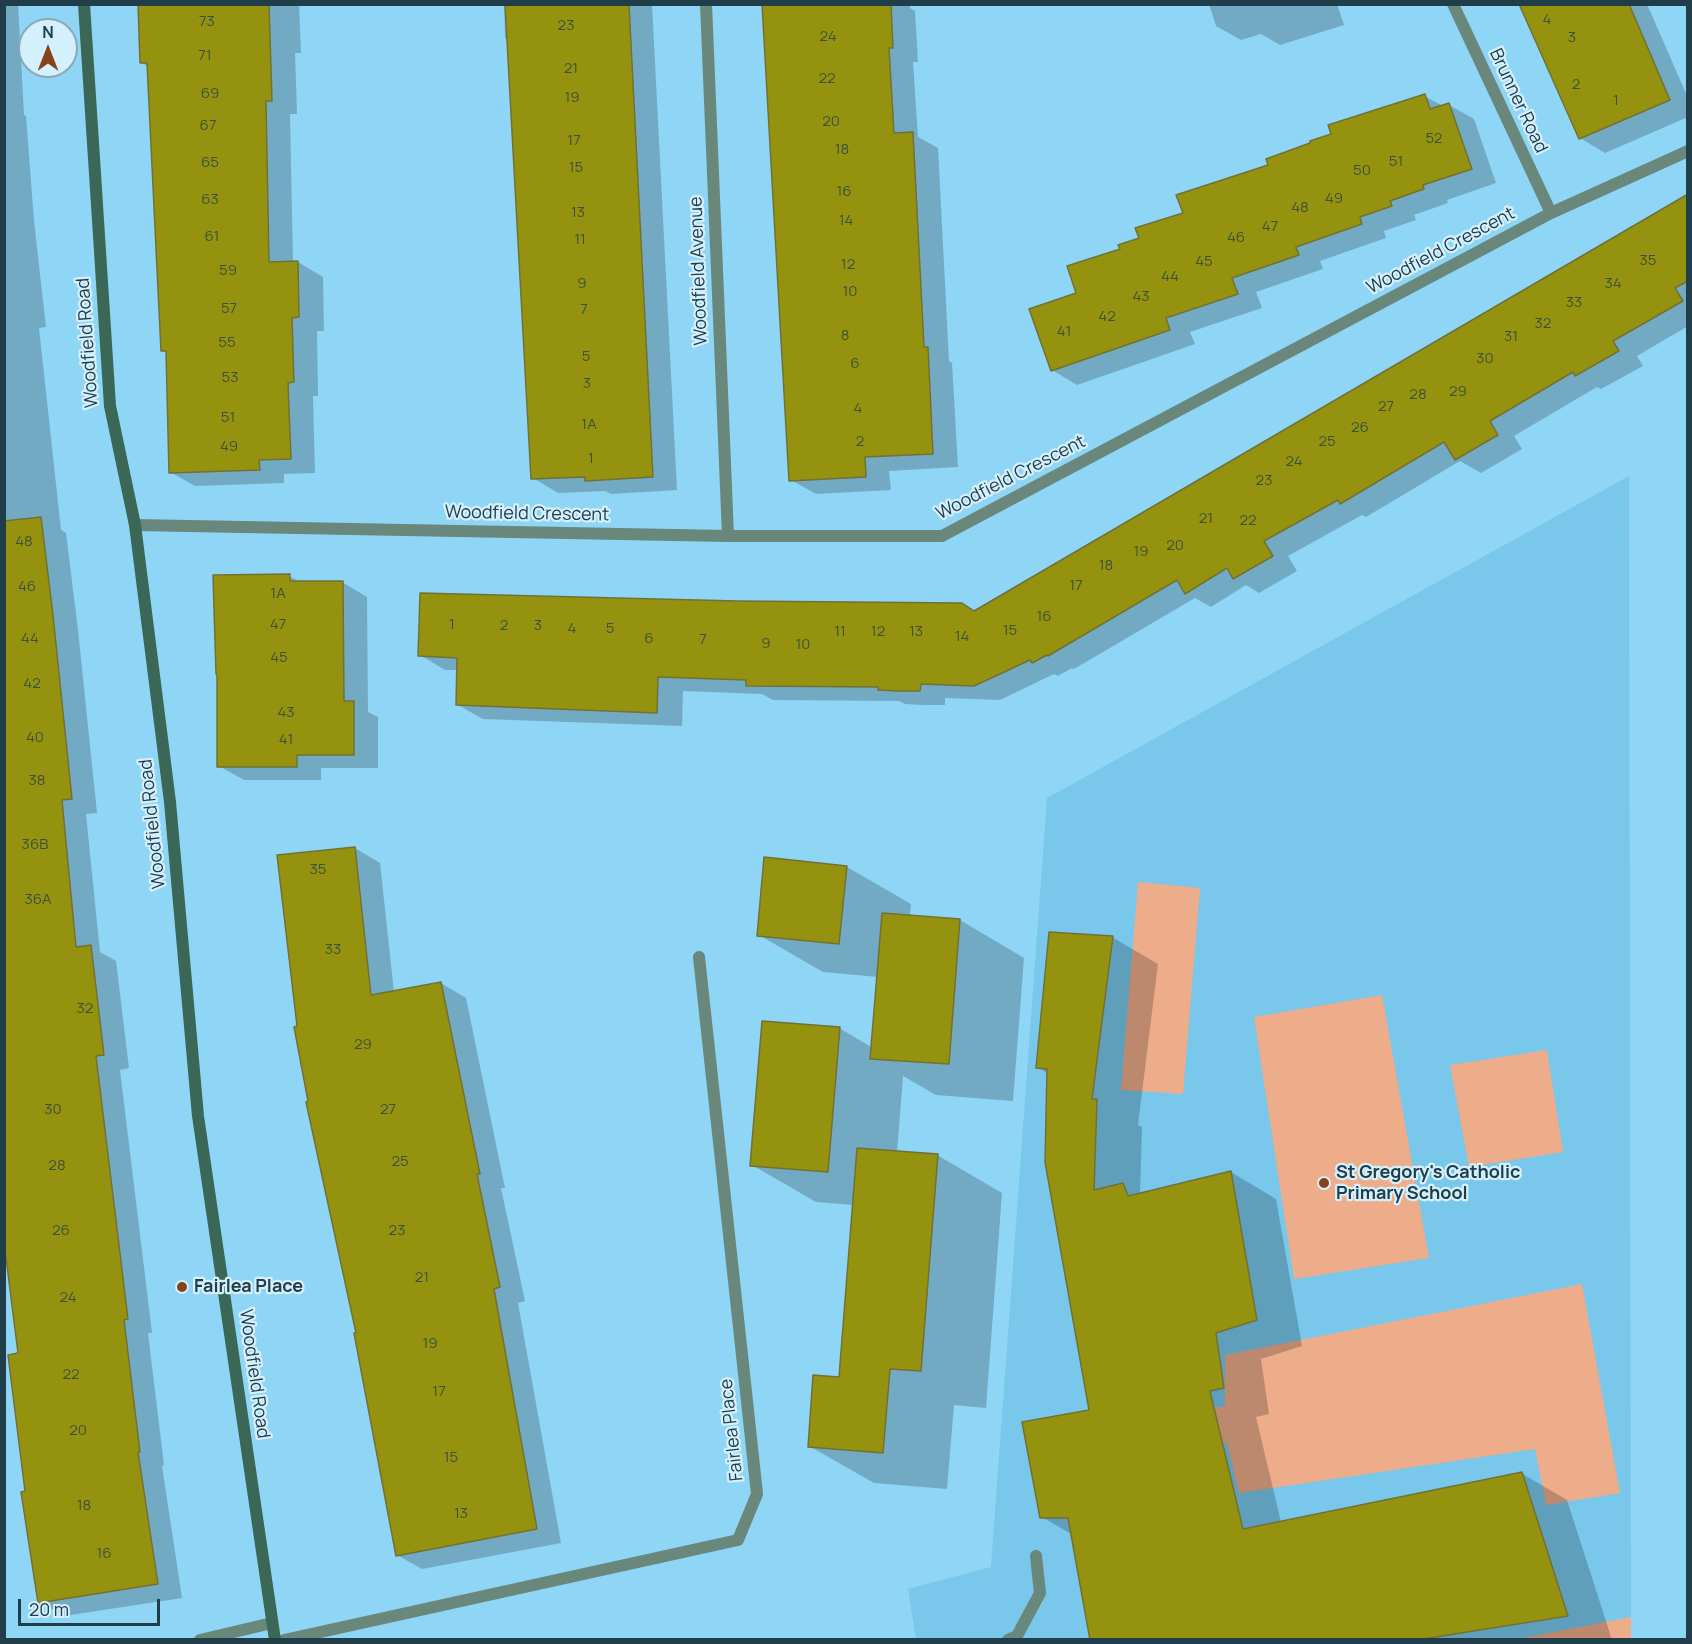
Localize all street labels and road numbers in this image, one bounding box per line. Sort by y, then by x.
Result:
street label: Brunner Road [1484,45,1552,157]
street label: Woodfield Avenue [686,196,712,346]
street label: Woodfield Crescent [1363,203,1519,299]
street label: Woodfield Road [73,277,103,409]
street label: Woodfield Crescent [933,431,1089,525]
street label: Woodfield Crescent [445,502,609,526]
street label: Woodfield Road [135,758,171,890]
street label: Woodfield Road [234,1308,274,1440]
street label: Fairlea Place [716,1378,748,1482]

